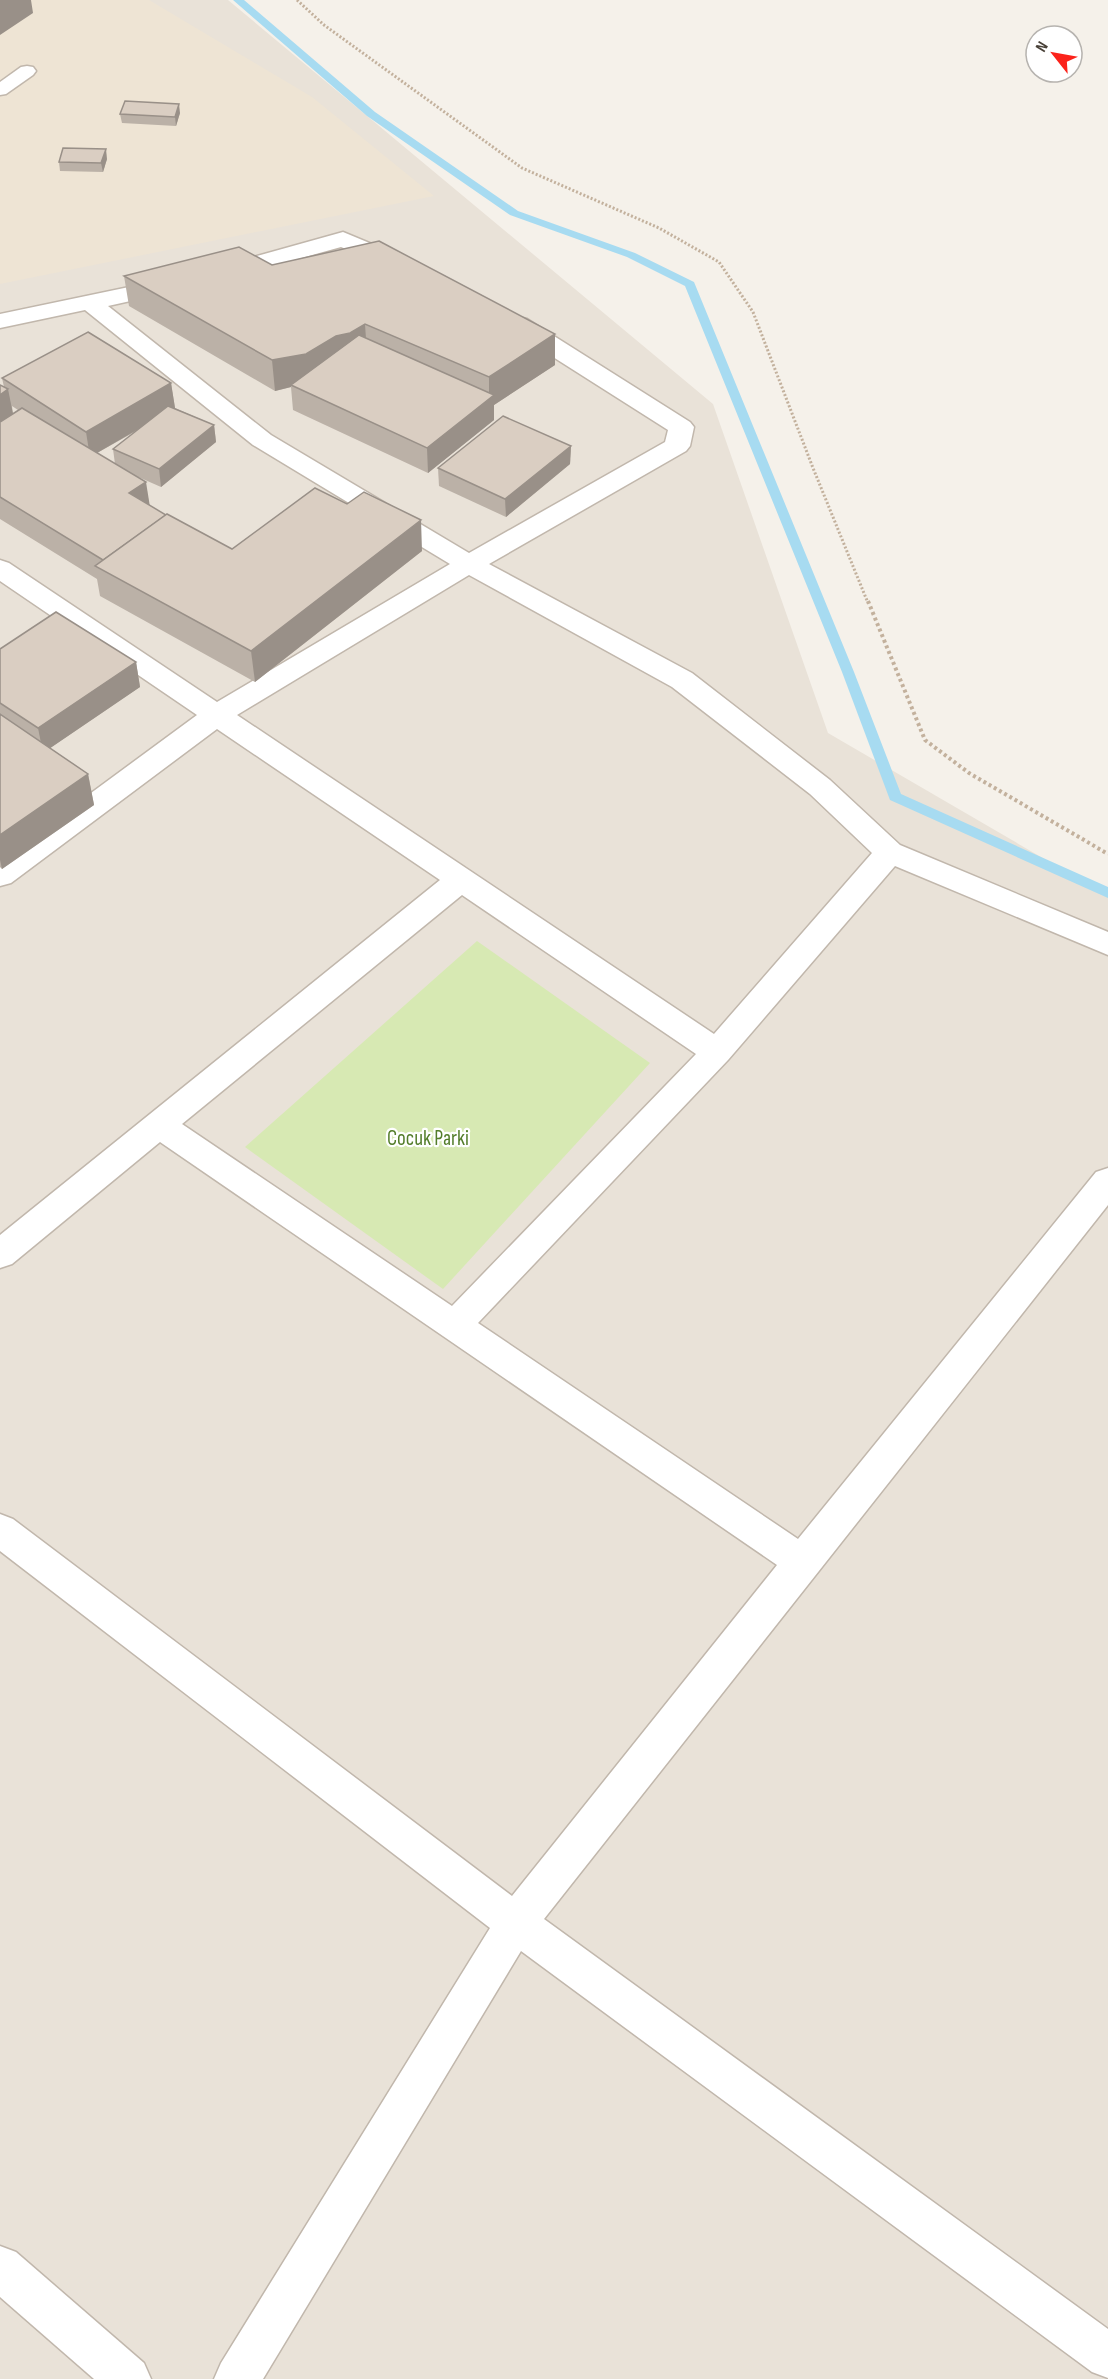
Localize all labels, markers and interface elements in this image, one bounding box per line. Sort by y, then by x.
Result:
north arrow [1024,24,1084,84]
text: N [1032,38,1053,56]
park label: Cocuk Parki [387,1126,469,1151]

